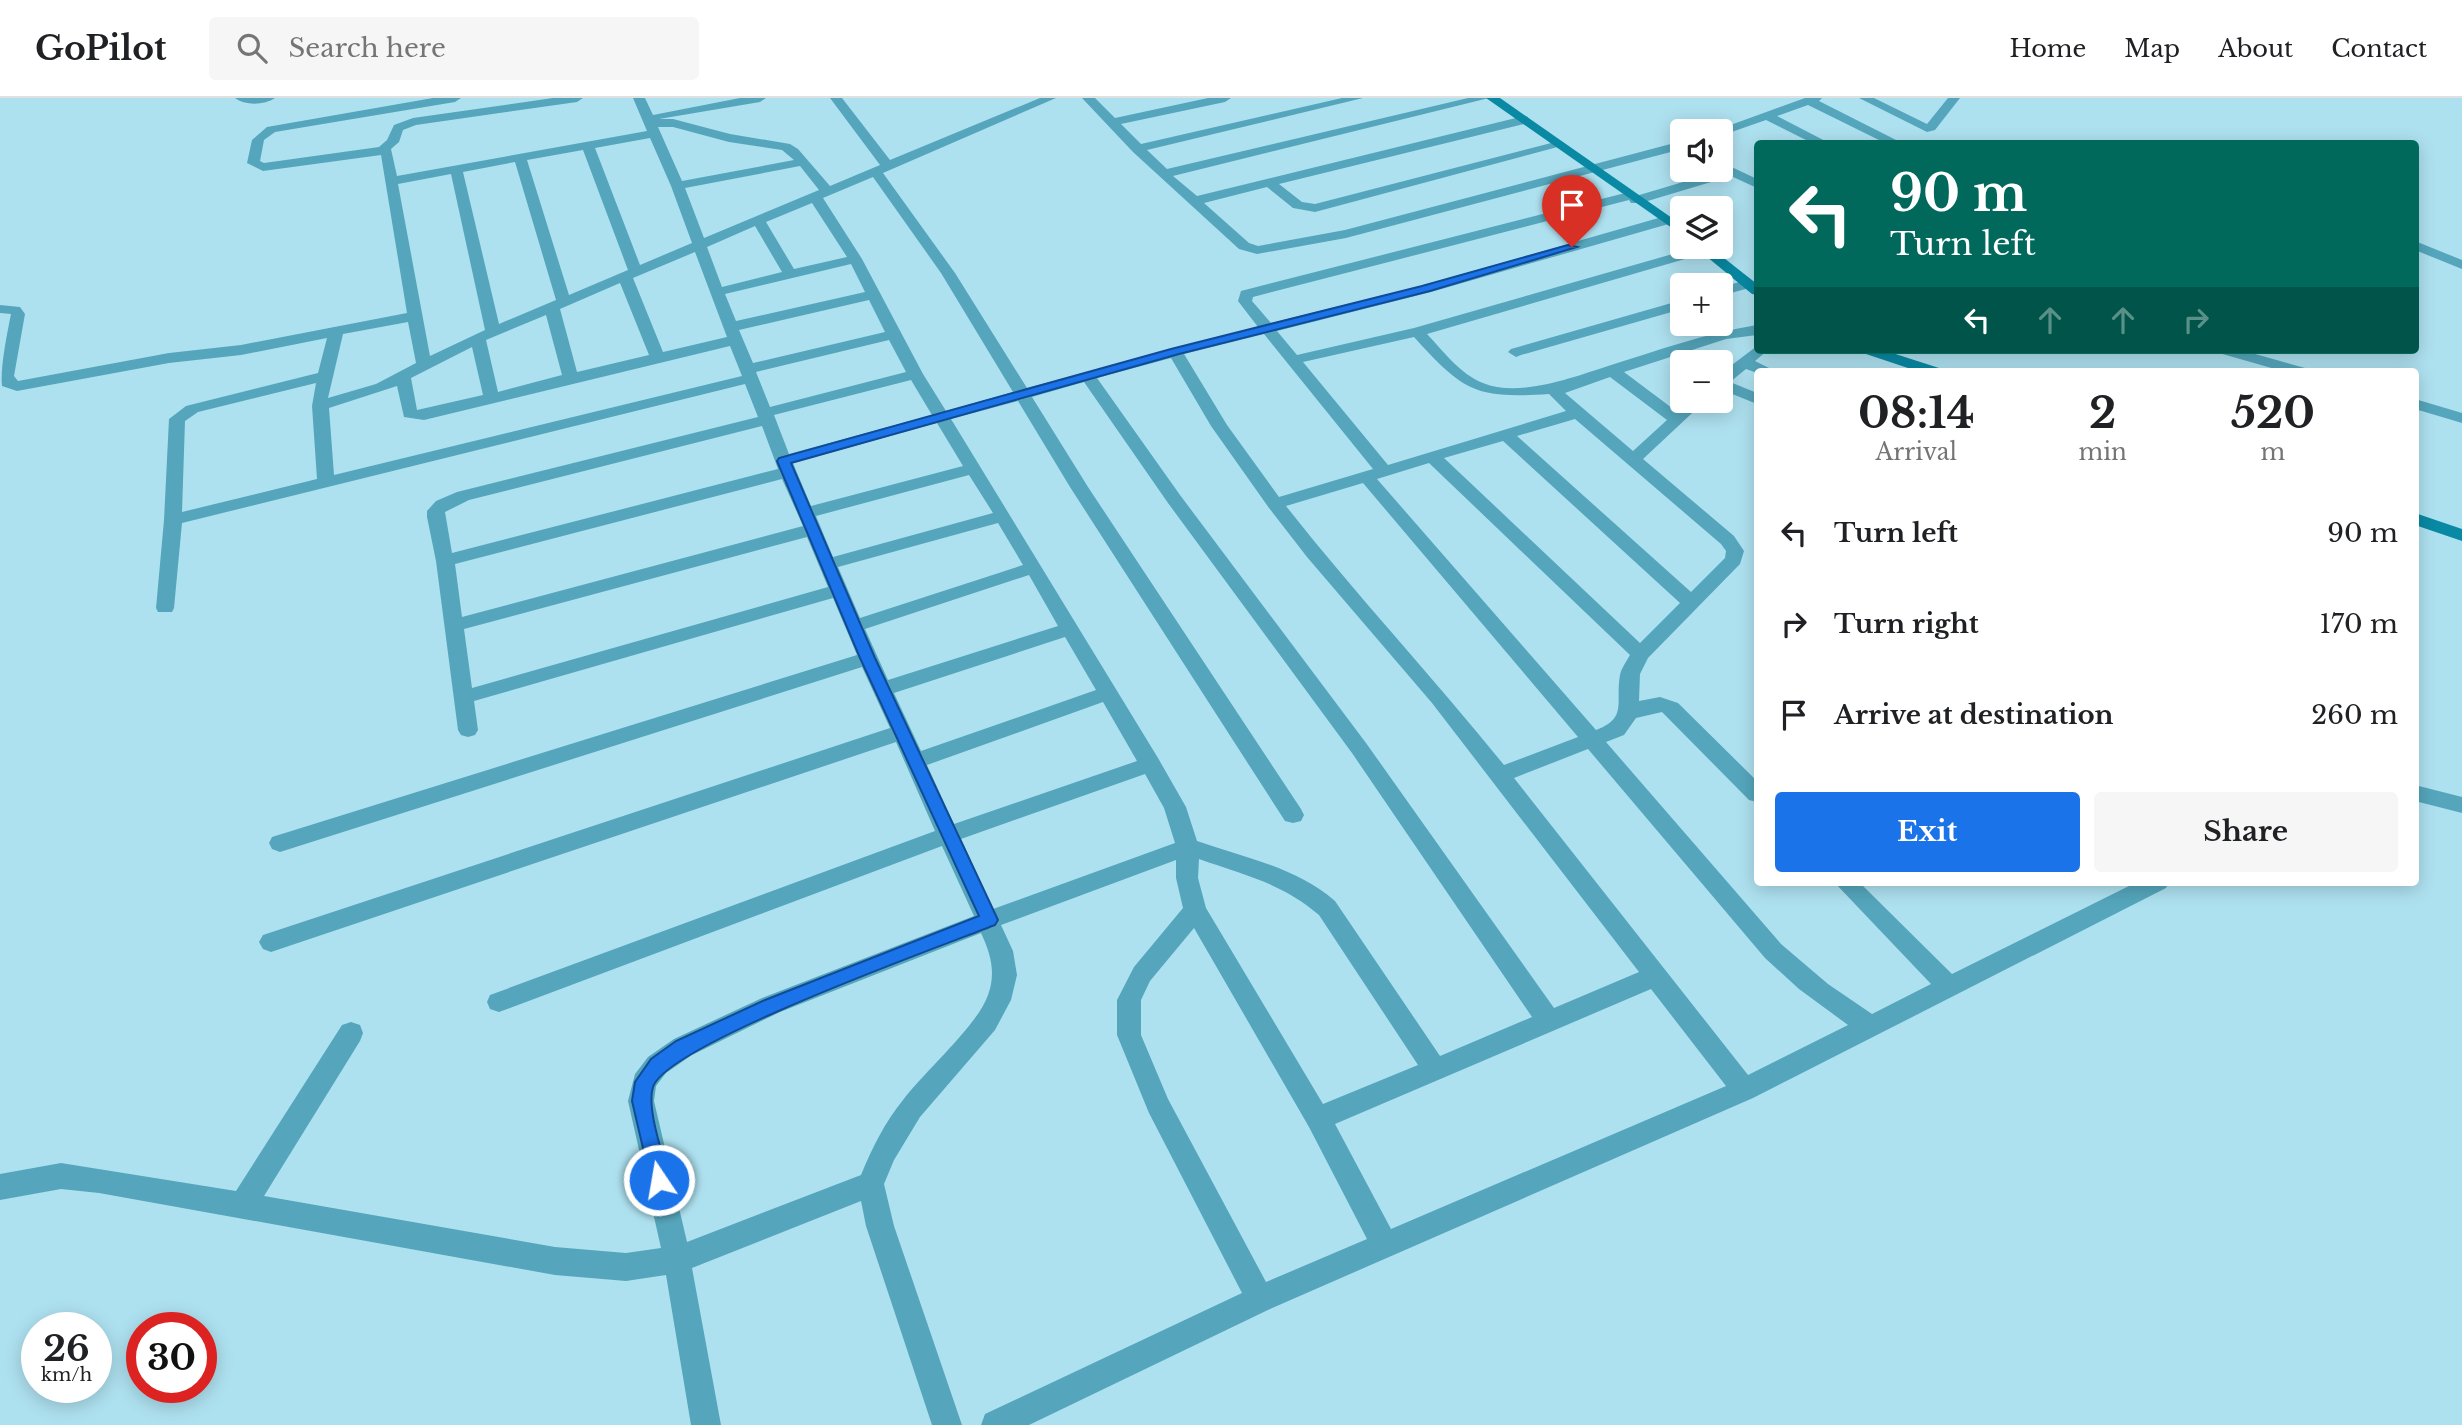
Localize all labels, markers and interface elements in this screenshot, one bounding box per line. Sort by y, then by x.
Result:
search box [209,17,699,80]
text: GoPilot [35,28,167,69]
icon: search [233,29,271,67]
text: Search here [289,32,446,64]
text: Home [2010,34,2086,63]
text: Map [2124,34,2180,63]
text: About [2218,34,2293,63]
text: Contact [2331,34,2427,63]
map controls [1670,119,1733,413]
button: sound [1670,119,1733,182]
text: 90 m [1890,163,2027,224]
icon: left [1775,168,1866,259]
pin [1542,175,1602,247]
icon: arrive [1553,186,1591,224]
button: layers [1670,196,1733,259]
text: Turn left [1890,224,2036,264]
button: + [1670,273,1733,336]
icon: left [1958,301,1996,339]
icon: ahead [2031,301,2069,339]
icon: ahead [2104,301,2142,339]
icon: right [2177,301,2215,339]
button: − [1670,350,1733,413]
text: 08:14 [1858,387,1975,439]
text: 2 [2089,387,2116,439]
text: 520 [2231,387,2315,439]
text: Arrival [1876,438,1957,466]
text: min [2079,438,2127,466]
text: m [2261,438,2285,466]
icon: left [1775,514,1813,552]
text: Turn left [1834,517,1958,549]
text: 90 m [2327,517,2398,549]
icon: right [1775,605,1813,643]
text: Turn right [1834,608,1979,640]
text: 170 m [2319,608,2398,640]
icon: arrive [1775,696,1813,734]
text: Arrive at destination [1834,699,2114,731]
text: 260 m [2311,699,2398,731]
button: Exit [1775,792,2080,872]
button: Share [2094,792,2398,872]
position arrow [622,1143,696,1217]
speed limit sign: 30 [126,1312,217,1403]
text: 26 [43,1327,90,1370]
text: km/h [41,1364,92,1386]

